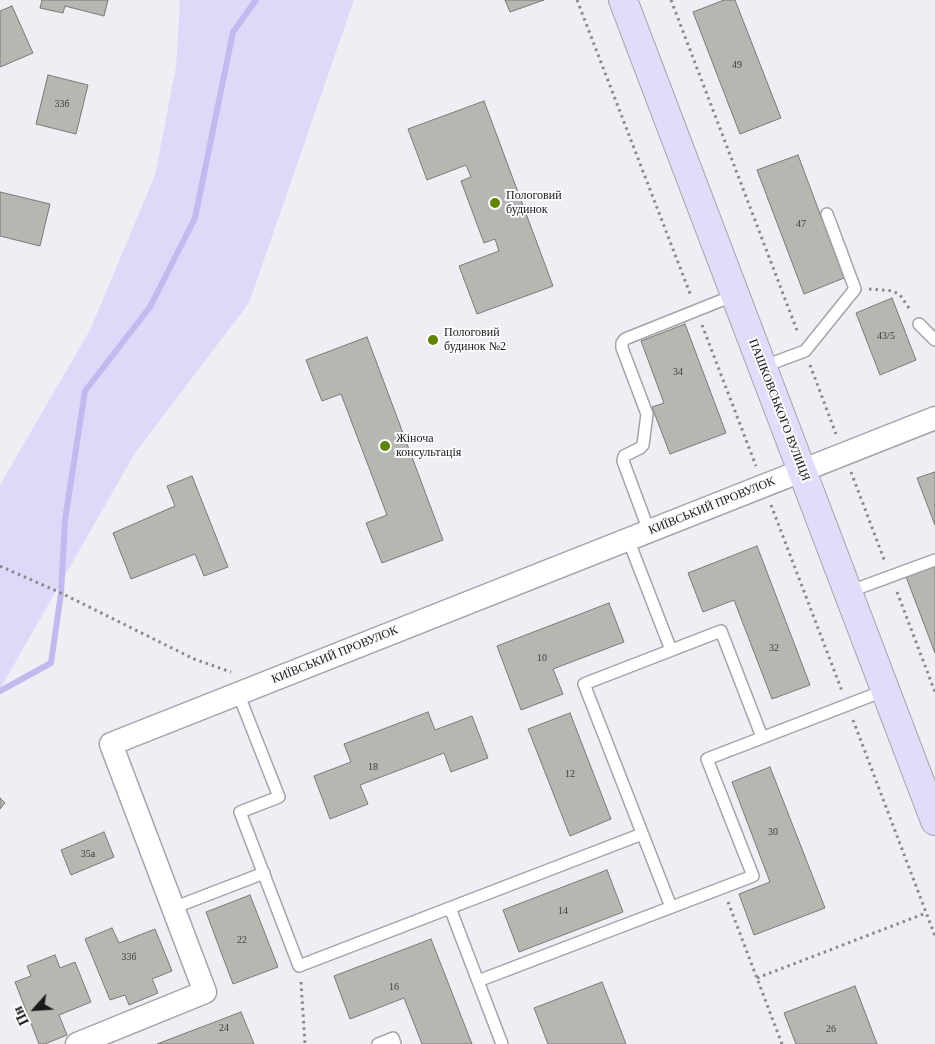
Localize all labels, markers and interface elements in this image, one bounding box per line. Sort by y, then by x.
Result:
house number: 49 [732,59,742,71]
house number: 33б [54,98,70,110]
place label: Пологовий будинок [506,189,562,217]
marker: Пологовий будинок [488,196,502,210]
house number: 47 [796,218,806,230]
place label: Пологовий будинок №2 [444,326,506,354]
house number: 43/5 [877,330,895,342]
marker: Пологовий будинок №2 [426,333,440,347]
street label: ПАШКОВСЬКОГО ВУЛИЦЯ [745,337,813,483]
house number: 34 [673,366,683,378]
place label: Жіноча консультація [396,432,461,460]
marker: Жіноча консультація [378,439,392,453]
street label: КИЇВСЬКИЙ ПРОВУЛОК [647,474,777,538]
street label: КИЇВСЬКИЙ ПРОВУЛОК [270,623,400,687]
house number: 32 [769,642,779,654]
house number: 10 [537,652,547,664]
house number: 18 [368,761,378,773]
house number: 12 [565,768,575,780]
house number: 30 [768,826,778,838]
house number: 35а [81,848,95,860]
house number: 14 [558,905,568,917]
house number: 22 [237,934,247,946]
house number: 33б [121,951,137,963]
house number: 16 [389,981,399,993]
north arrow [10,984,60,1034]
text: Пн [10,1004,32,1028]
house number: 24 [219,1022,229,1034]
house number: 26 [826,1023,836,1035]

